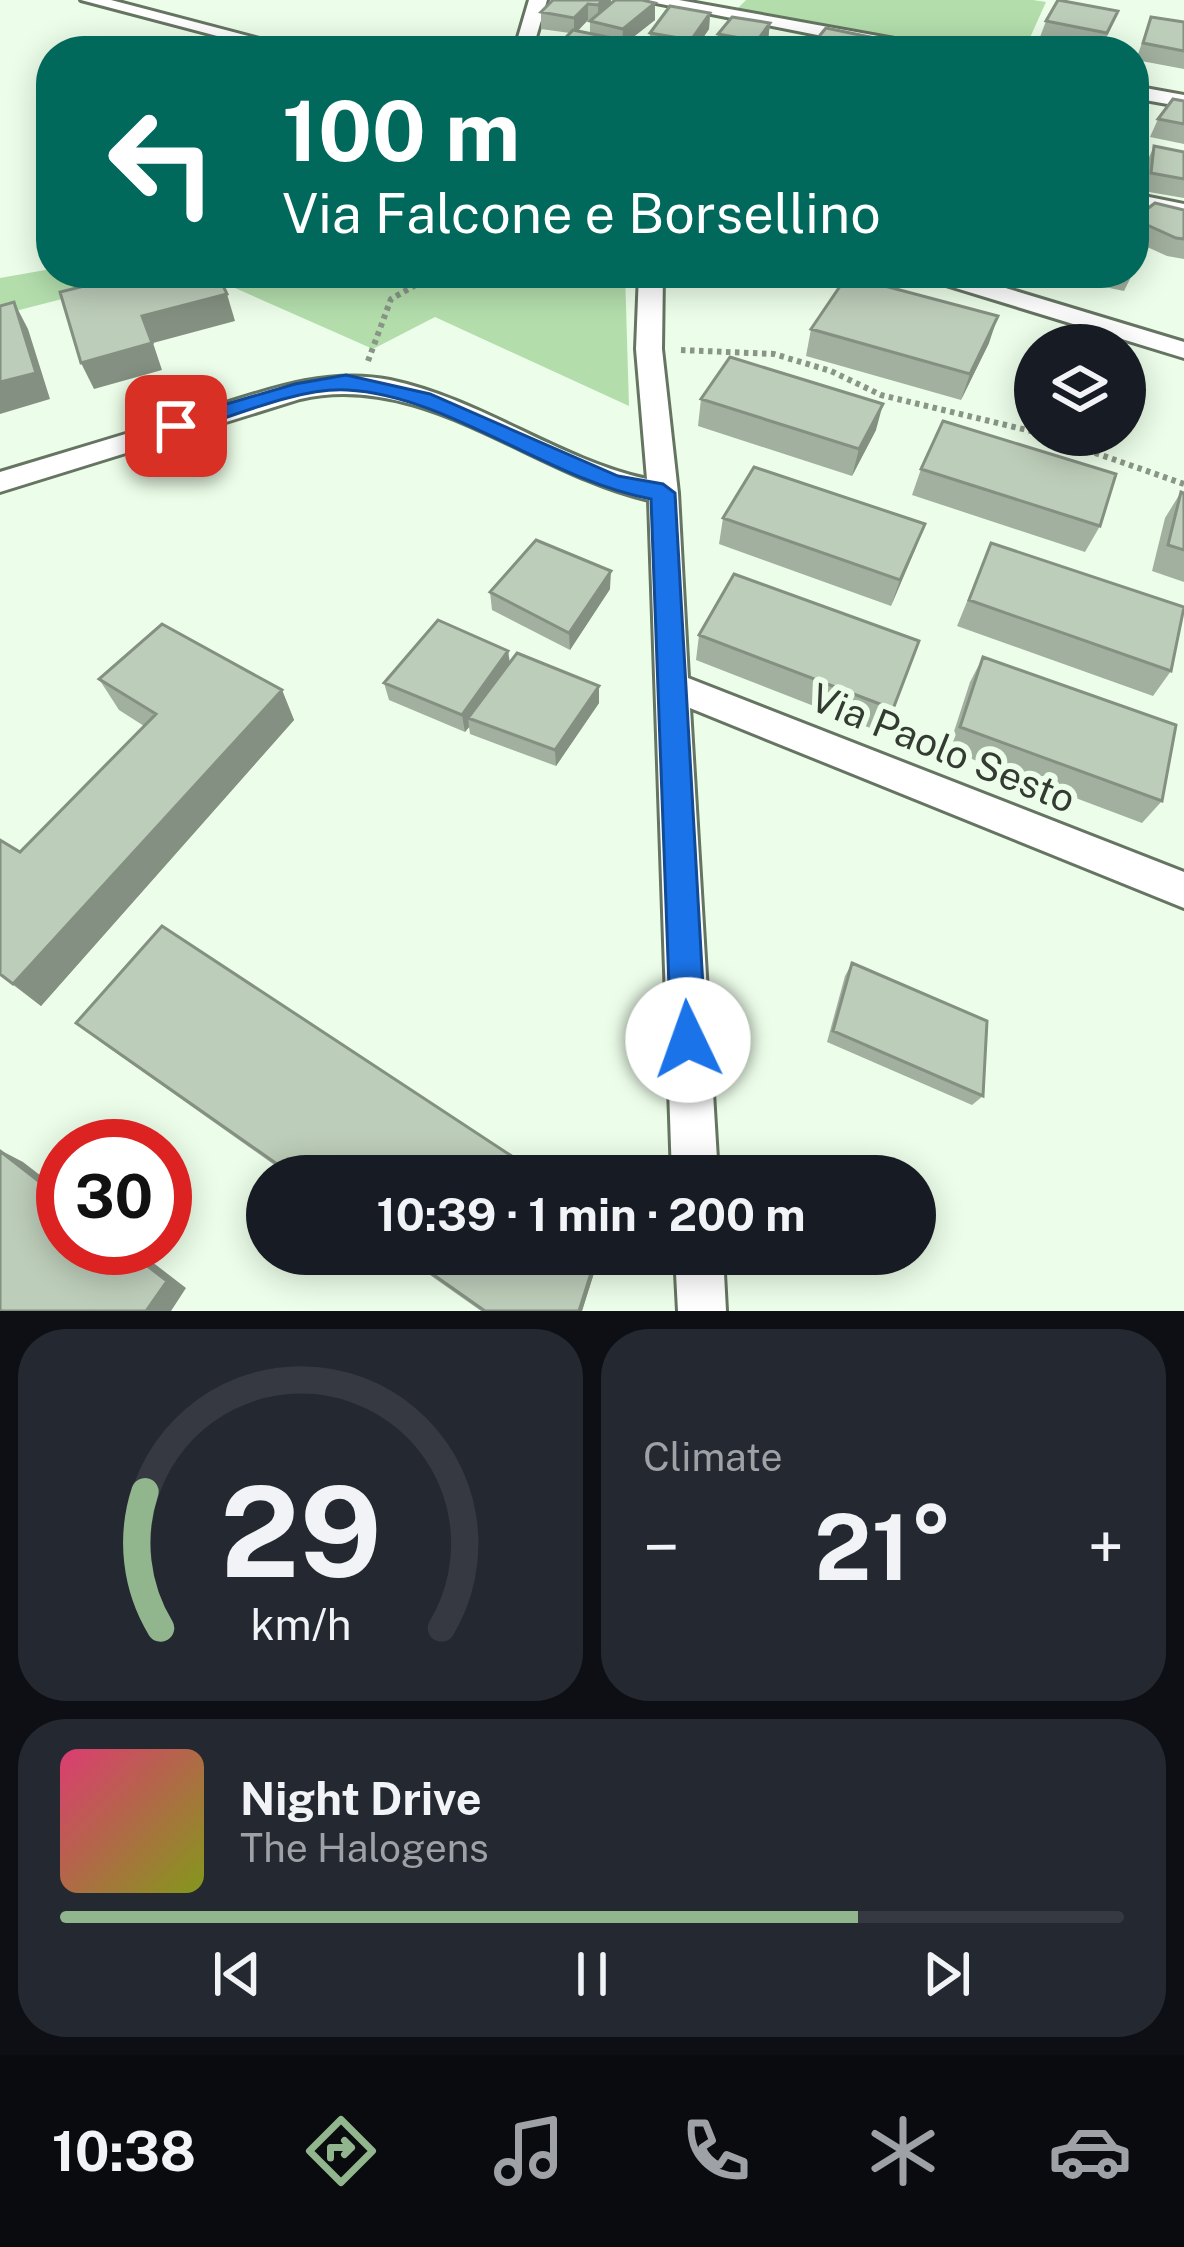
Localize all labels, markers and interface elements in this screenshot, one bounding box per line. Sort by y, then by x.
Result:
text: 100 m [282,81,520,180]
icon: left [84,84,240,240]
text: Via Falcone e Borsellino [282,182,881,245]
map controls [1014,324,1146,456]
button: layers [1014,324,1146,456]
pin [125,375,227,477]
icon: arrive [143,393,209,459]
street label: Via Paolo Sesto [804,674,1082,822]
position arrow [625,977,751,1103]
speed limit sign: 30 [36,1119,192,1275]
text: 10:39 · 1 min · 200 m [377,1188,805,1241]
text: Climate [643,1434,783,1480]
text: 29 [220,1458,381,1605]
text: 21° [814,1494,953,1600]
text: − [643,1508,680,1586]
text: + [1087,1508,1124,1586]
text: km/h [250,1599,351,1650]
text: Night Drive [240,1772,482,1825]
text: The Halogens [240,1825,489,1871]
icon: previous [204,1941,270,2007]
icon: pause [559,1941,625,2007]
icon: next [914,1941,980,2007]
icon: directions [299,2109,383,2193]
icon: music [487,2109,571,2193]
icon: phone [674,2109,758,2193]
icon: climate [861,2109,945,2193]
icon: car [1048,2109,1132,2193]
text: 10:38 [52,2120,196,2183]

